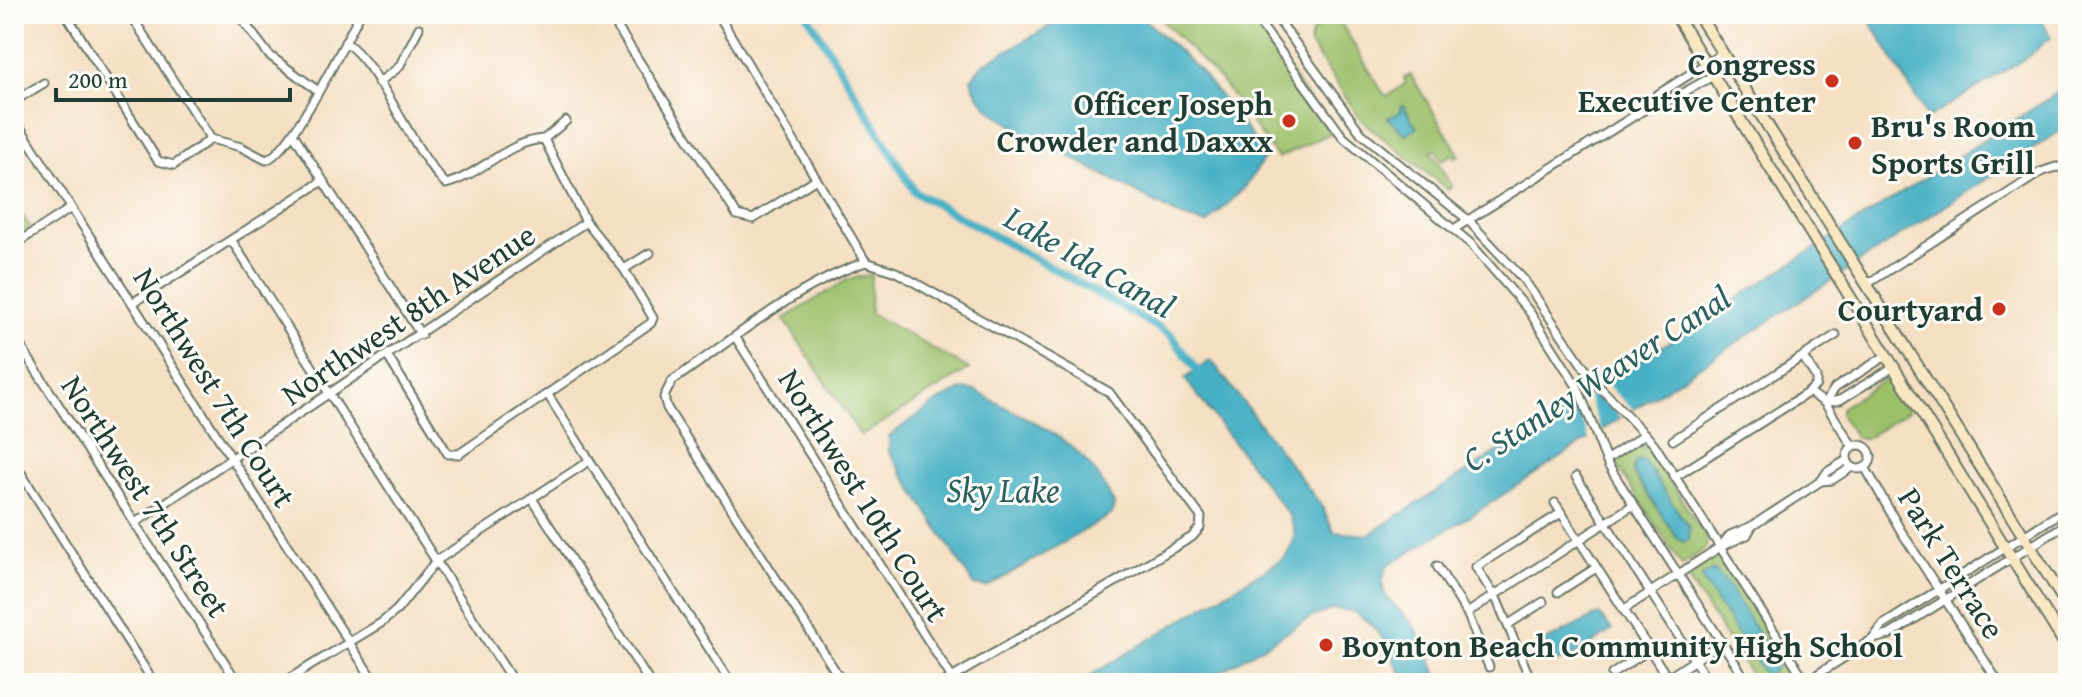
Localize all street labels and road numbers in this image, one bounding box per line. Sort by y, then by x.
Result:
street label: Northwest 8th Avenue [271,211,545,417]
street label: Northwest 7th Court [122,258,308,516]
street label: Northwest 10th Court [767,359,961,631]
street label: Northwest 7th Street [50,366,242,626]
street label: Park Terrace [1887,478,2017,648]

